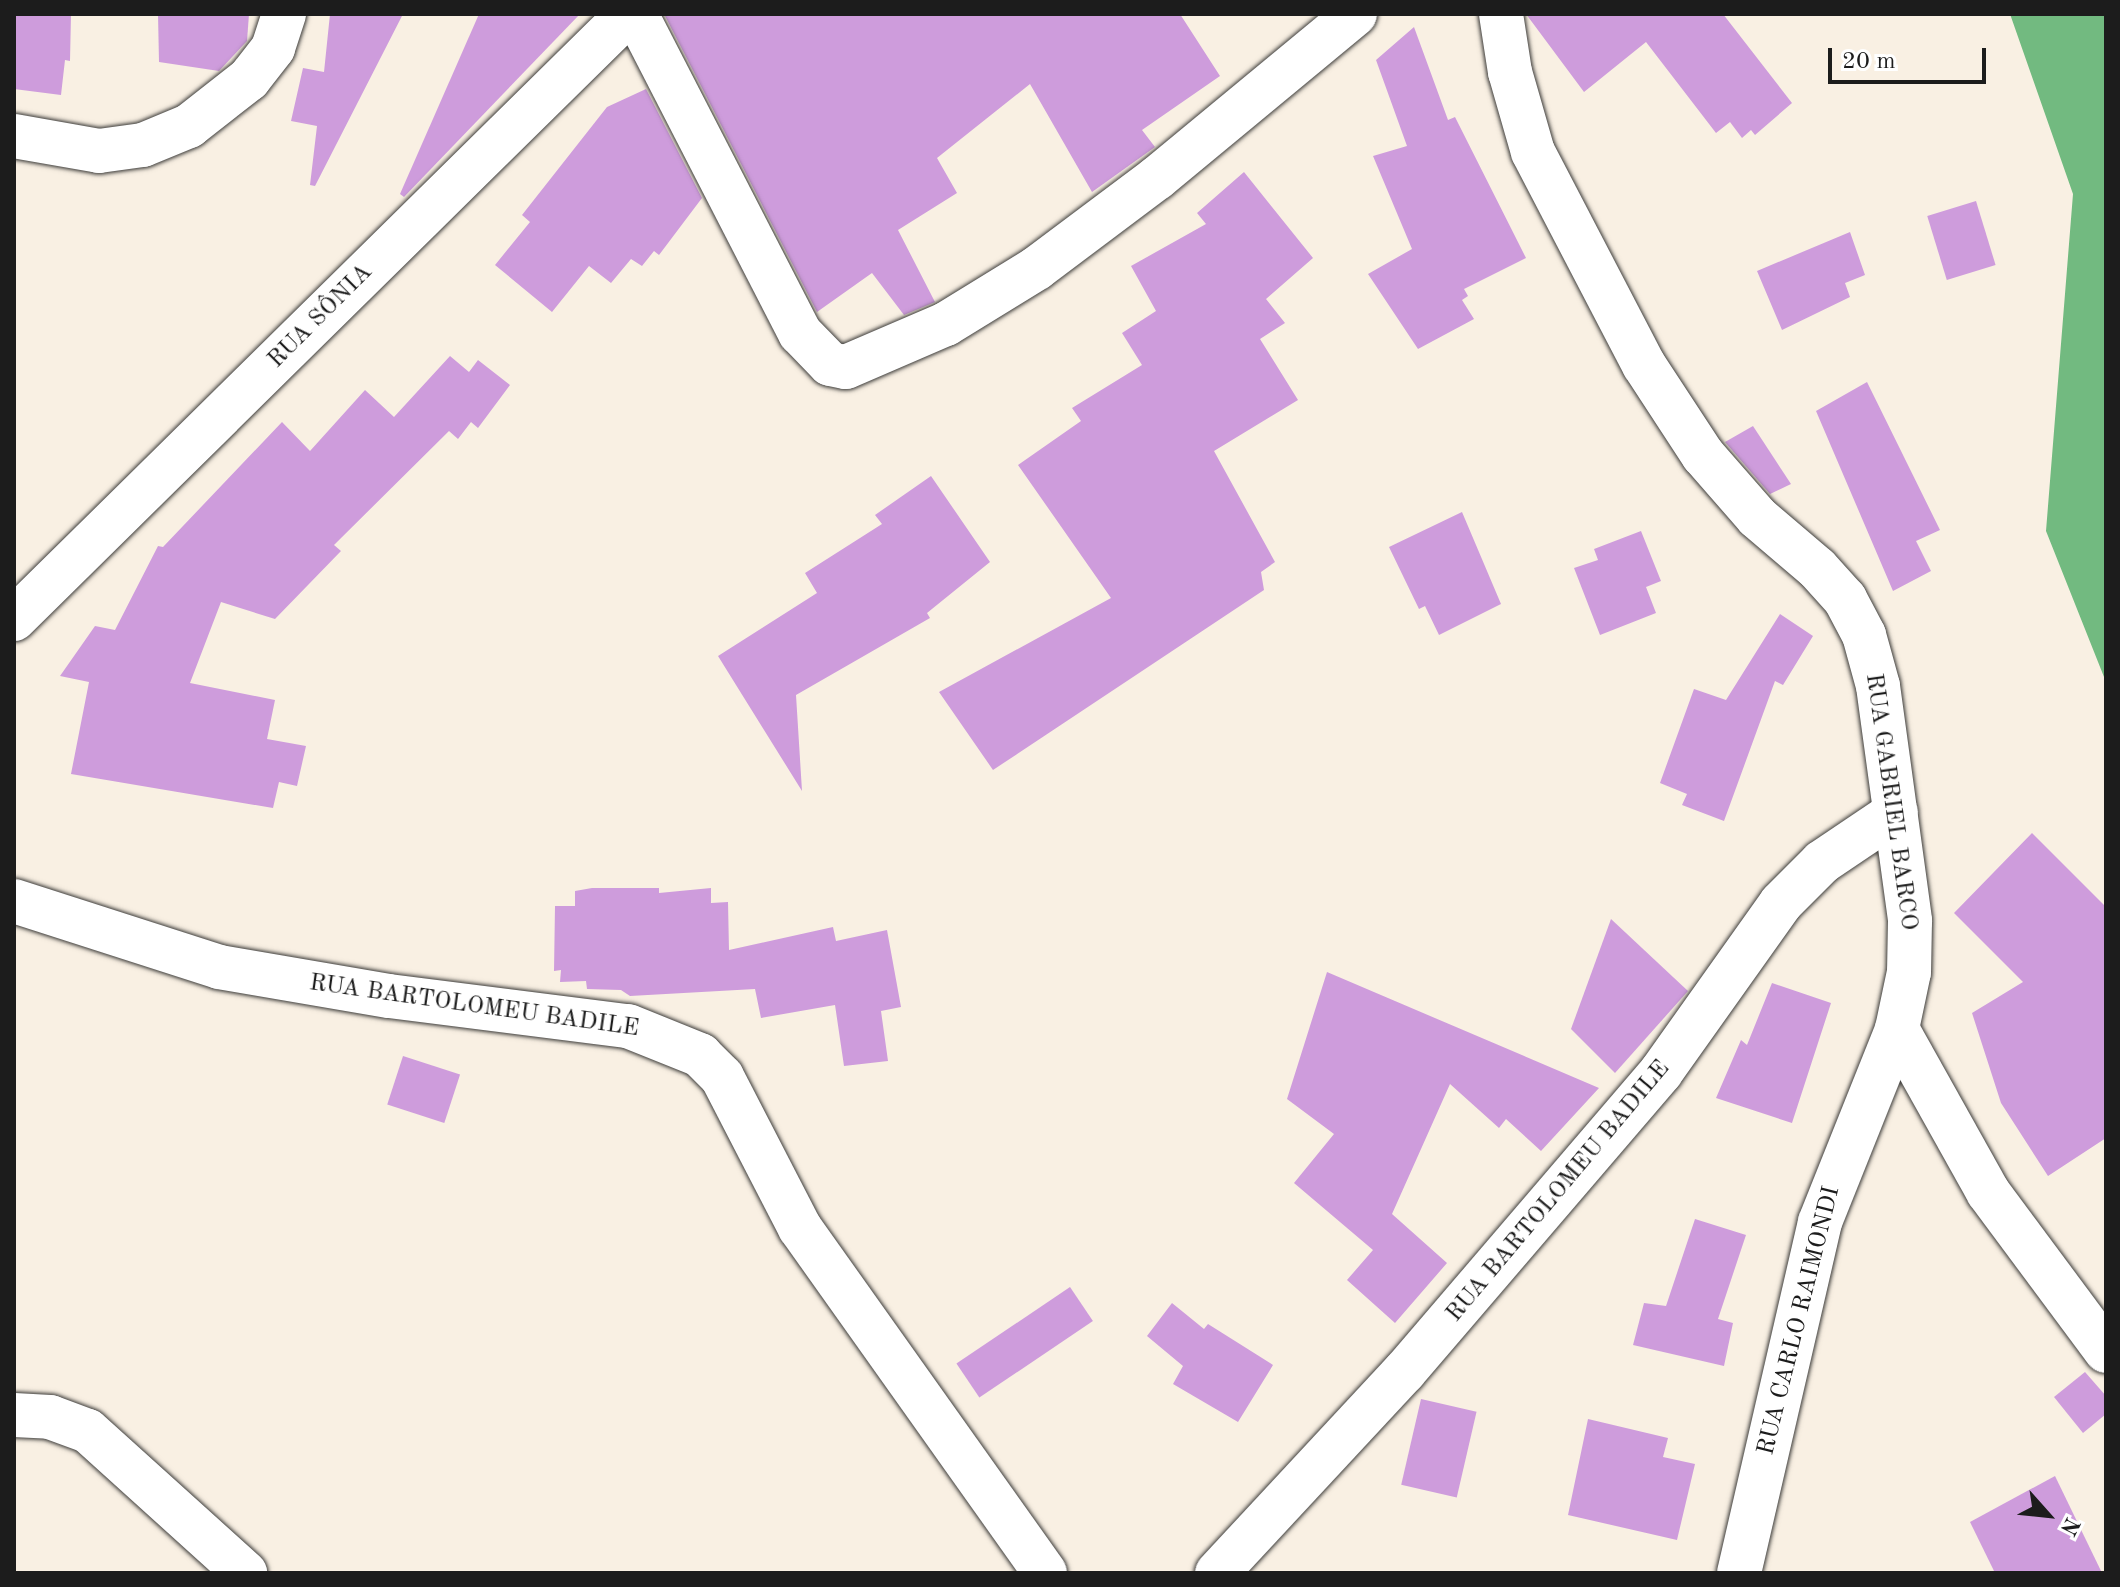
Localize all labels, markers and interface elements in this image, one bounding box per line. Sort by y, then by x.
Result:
scale bar [1832,32,1990,82]
text: 20 m [1842,50,1896,74]
street label: RUA SÔNIA [263,259,379,375]
street label: RUA GABRIEL BARCO [1858,672,1922,932]
street label: RUA BARTOLOMEU BADILE [307,970,641,1044]
street label: RUA BARTOLOMEU BADILE [1441,1055,1677,1329]
street label: RUA CARLO RAIMONDI [1753,1183,1847,1459]
north arrow [2008,1475,2088,1555]
text: N [2056,1513,2083,1538]

